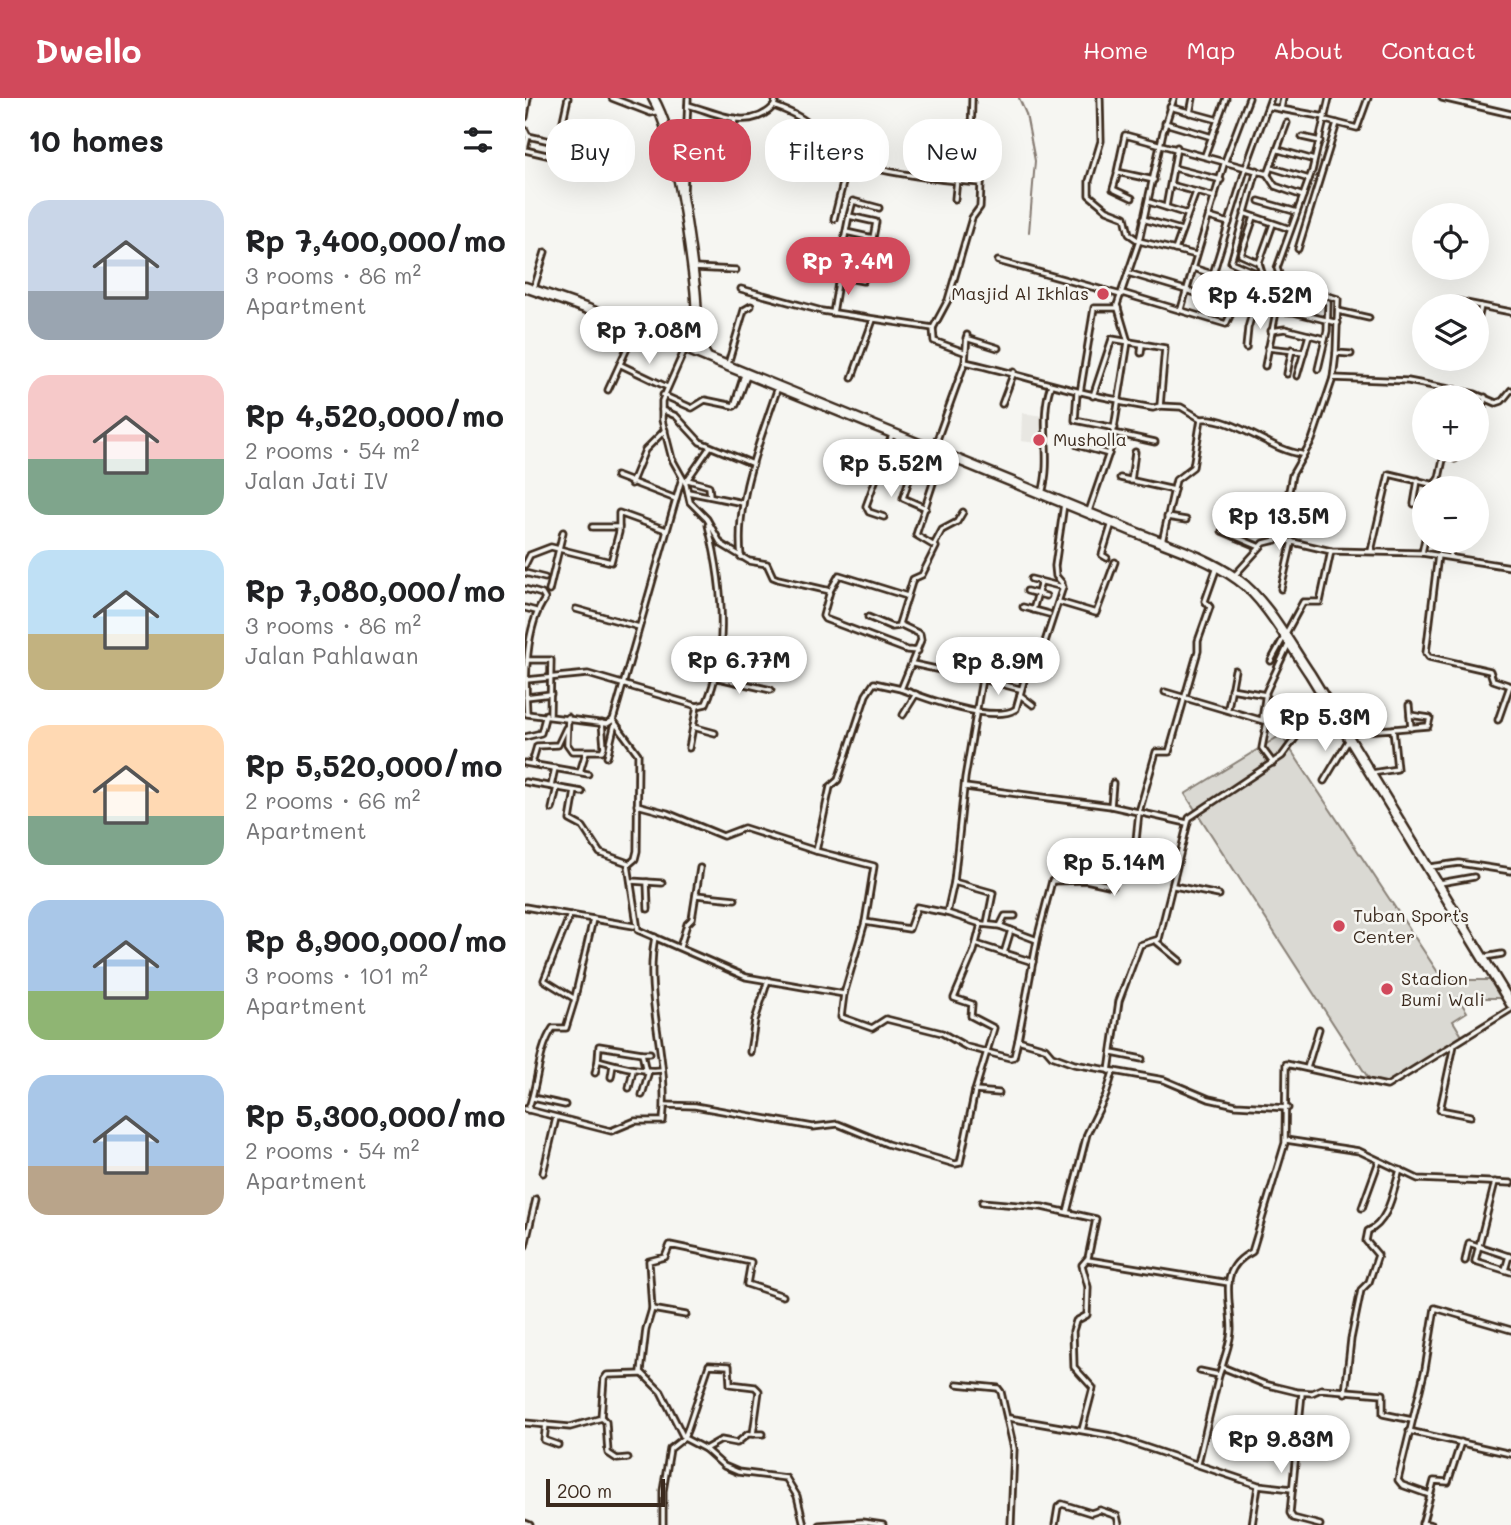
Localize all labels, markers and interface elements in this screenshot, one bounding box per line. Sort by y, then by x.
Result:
text: Dwello [35,28,142,71]
text: Home [1083,34,1148,65]
text: Map [1186,34,1235,65]
text: About [1273,34,1343,65]
text: Contact [1381,34,1476,65]
chip: Buy [546,119,635,182]
chip: Rent [649,119,751,182]
chip: Filters [765,119,889,182]
chip: New [903,119,1002,182]
text: 10 homes [28,120,164,160]
icon: filters [459,121,497,159]
map controls [1412,203,1489,553]
button: locate [1412,203,1489,280]
text: Rp 7,400,000/mo [245,220,506,260]
icon: home [84,228,168,312]
pin: Rp 7.4M [783,238,913,297]
text: Rp 7.4M [802,245,894,275]
text: 3 rooms · 86 m² [245,260,421,290]
pin: Rp 4.52M [1188,272,1332,331]
text: Rp 4.52M [1207,279,1313,309]
place label: Masjid Al Ikhlas [951,281,1089,305]
marker: Masjid Al Ikhlas [1095,286,1111,302]
text: Apartment [245,290,367,320]
button: layers [1412,294,1489,371]
pin: Rp 7.08M [577,306,721,366]
text: Rp 7.08M [596,314,702,344]
button: + [1412,385,1489,462]
text: Rp 4,520,000/mo [245,395,504,435]
icon: home [84,403,168,487]
place label: Musholla [1053,427,1127,451]
marker: Musholla [1031,432,1047,448]
text: 2 rooms · 54 m² [245,435,420,465]
pin: Rp 5.52M [819,440,963,499]
text: Rp 5.52M [839,447,943,477]
text: Jalan Jati IV [245,465,389,495]
button: − [1412,476,1489,553]
pin: Rp 13.5M [1207,492,1351,552]
text: Rp 13.5M [1228,500,1330,530]
text: Rp 7,080,000/mo [245,570,505,610]
icon: home [84,578,168,662]
text: 3 rooms · 86 m² [245,610,421,640]
pin: Rp 6.77M [667,636,811,696]
pin: Rp 8.9M [933,638,1063,697]
text: Jalan Pahlawan [245,640,419,670]
text: Rp 6.77M [687,644,791,674]
text: Rp 8.9M [952,645,1044,675]
pin: Rp 5.3M [1260,694,1390,753]
text: Rp 5.3M [1279,701,1371,731]
text: Rp 5,520,000/mo [245,745,502,785]
icon: home [84,753,168,837]
text: 2 rooms · 66 m² [245,785,420,815]
text: Apartment [245,815,367,845]
pin: Rp 5.14M [1042,838,1186,898]
text: Rp 5.14M [1063,846,1165,876]
place label: Tuban Sports Center [1353,903,1469,948]
marker: Tuban Sports Center [1331,918,1347,934]
text: Rp 8,900,000/mo [245,920,507,960]
icon: home [84,928,168,1012]
text: 3 rooms · 101 m² [245,960,428,990]
place label: Stadion Bumi Wali [1401,966,1485,1011]
marker: Stadion Bumi Wali [1379,981,1395,997]
text: Apartment [245,990,367,1020]
text: Rp 5,300,000/mo [245,1095,505,1135]
icon: home [84,1103,168,1187]
text: 2 rooms · 54 m² [245,1135,420,1165]
text: Apartment [245,1165,367,1195]
pin: Rp 9.83M [1209,1416,1353,1475]
text: Rp 9.83M [1228,1423,1334,1453]
scale bar [546,1476,665,1508]
text: 200 m [557,1478,612,1503]

